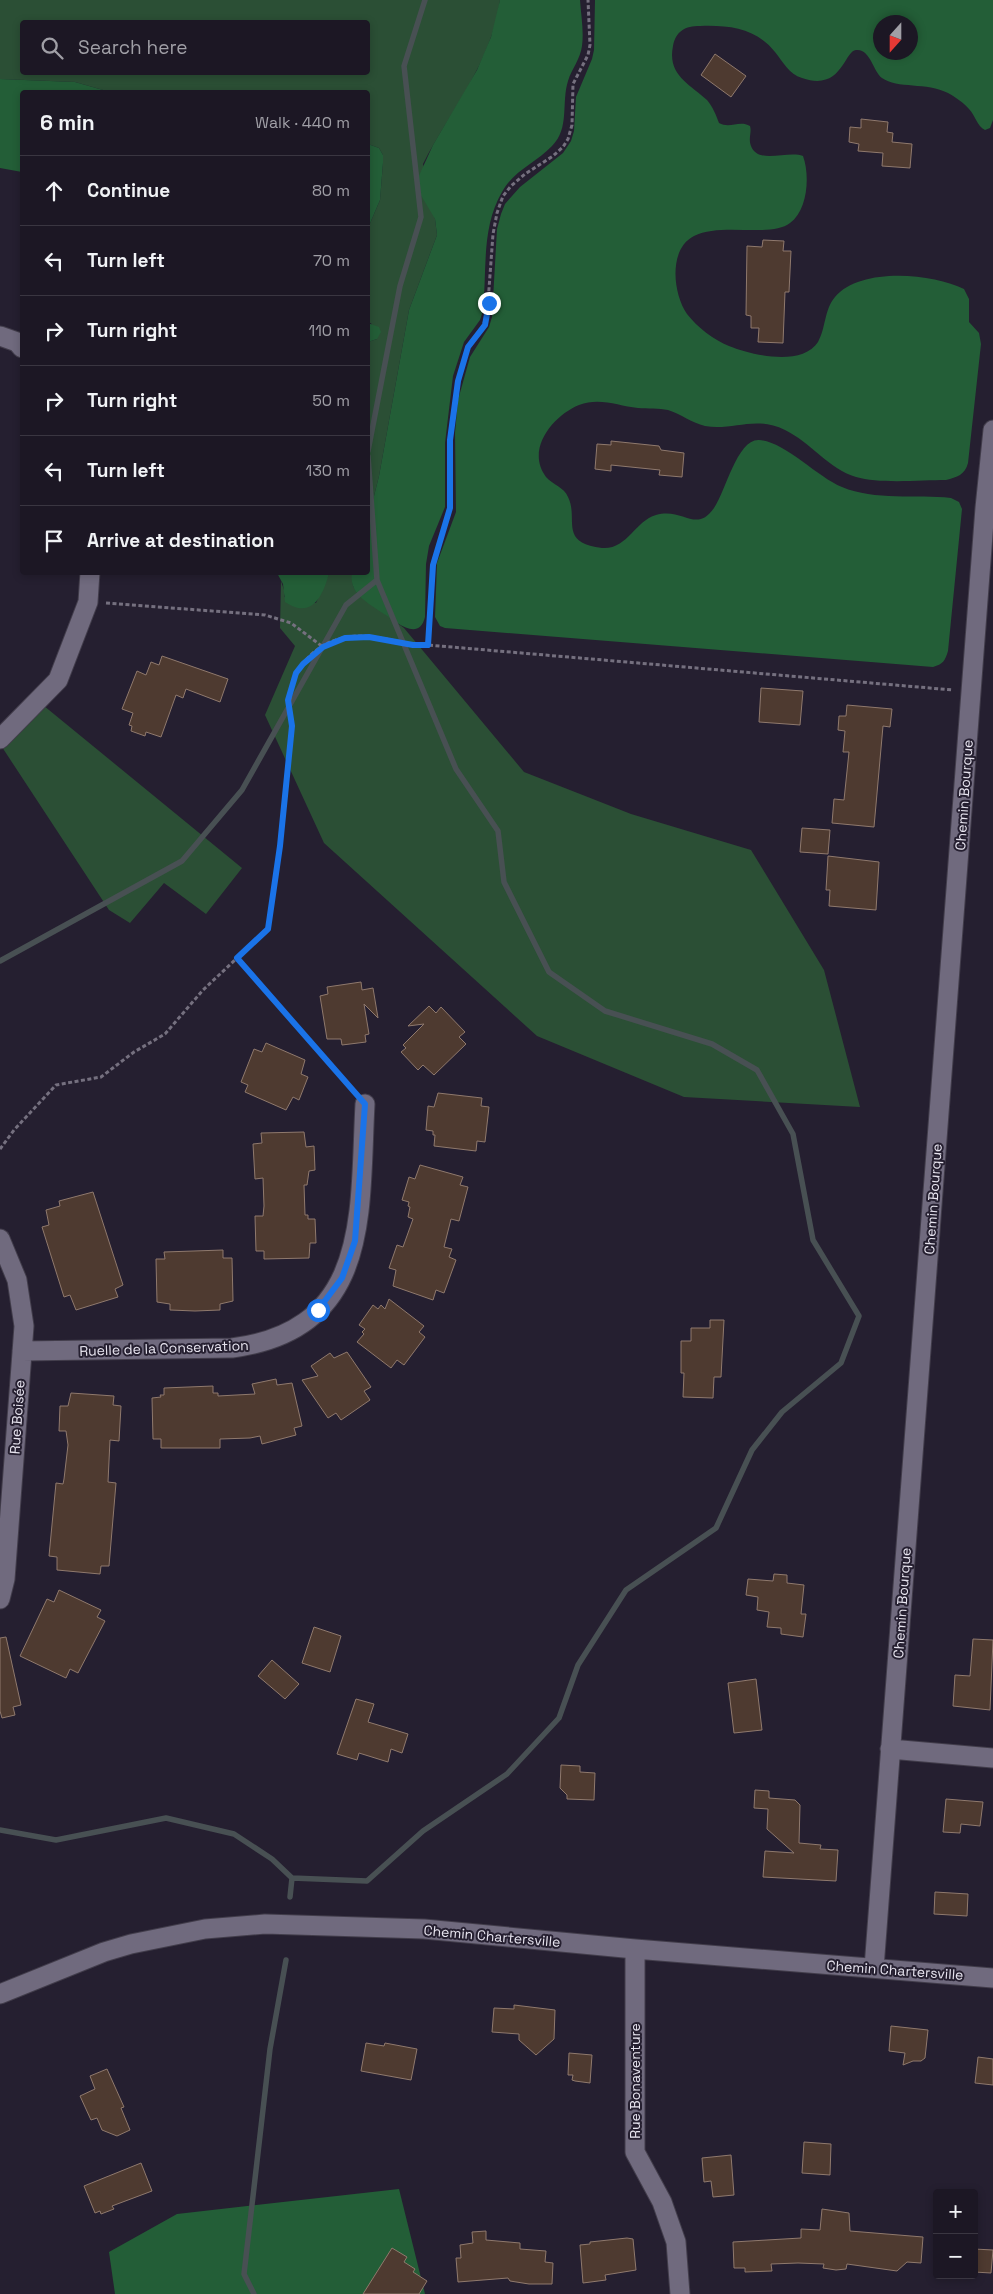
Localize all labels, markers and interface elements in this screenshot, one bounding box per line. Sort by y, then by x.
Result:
north arrow [873,15,918,60]
search box [20,20,370,75]
icon: search [38,34,66,62]
text: Search here [78,35,188,60]
text: 6 min [40,109,95,136]
text: Walk · 440 m [255,112,350,133]
icon: ahead [40,177,68,205]
text: Continue [87,178,170,203]
text: 80 m [312,180,350,201]
icon: left [40,247,68,275]
text: Turn left [87,248,165,273]
text: 70 m [313,250,350,271]
route end [478,292,501,315]
icon: right [40,317,68,345]
text: Turn right [87,318,177,343]
text: 110 m [308,320,350,341]
icon: right [40,387,68,415]
text: Turn right [87,388,177,413]
text: 50 m [312,390,350,411]
icon: left [40,457,68,485]
text: Turn left [87,458,165,483]
text: 130 m [306,460,350,481]
icon: arrive [40,527,68,555]
text: Arrive at destination [87,528,275,553]
street label: Chemin Bourque [951,739,977,851]
street label: Chemin Bourque [920,1143,946,1255]
route start [307,1299,330,1322]
street label: Ruelle de la Conservation [79,1336,249,1360]
street label: Rue Boisée [5,1379,29,1455]
street label: Chemin Bourque [889,1547,915,1659]
street label: Chemin Chartersville [423,1921,561,1951]
street label: Chemin Chartersville [826,1956,964,1984]
street label: Rue Bonaventure [626,2023,644,2139]
map controls [933,2189,978,2279]
button: + [933,2189,978,2234]
button: − [933,2234,978,2279]

